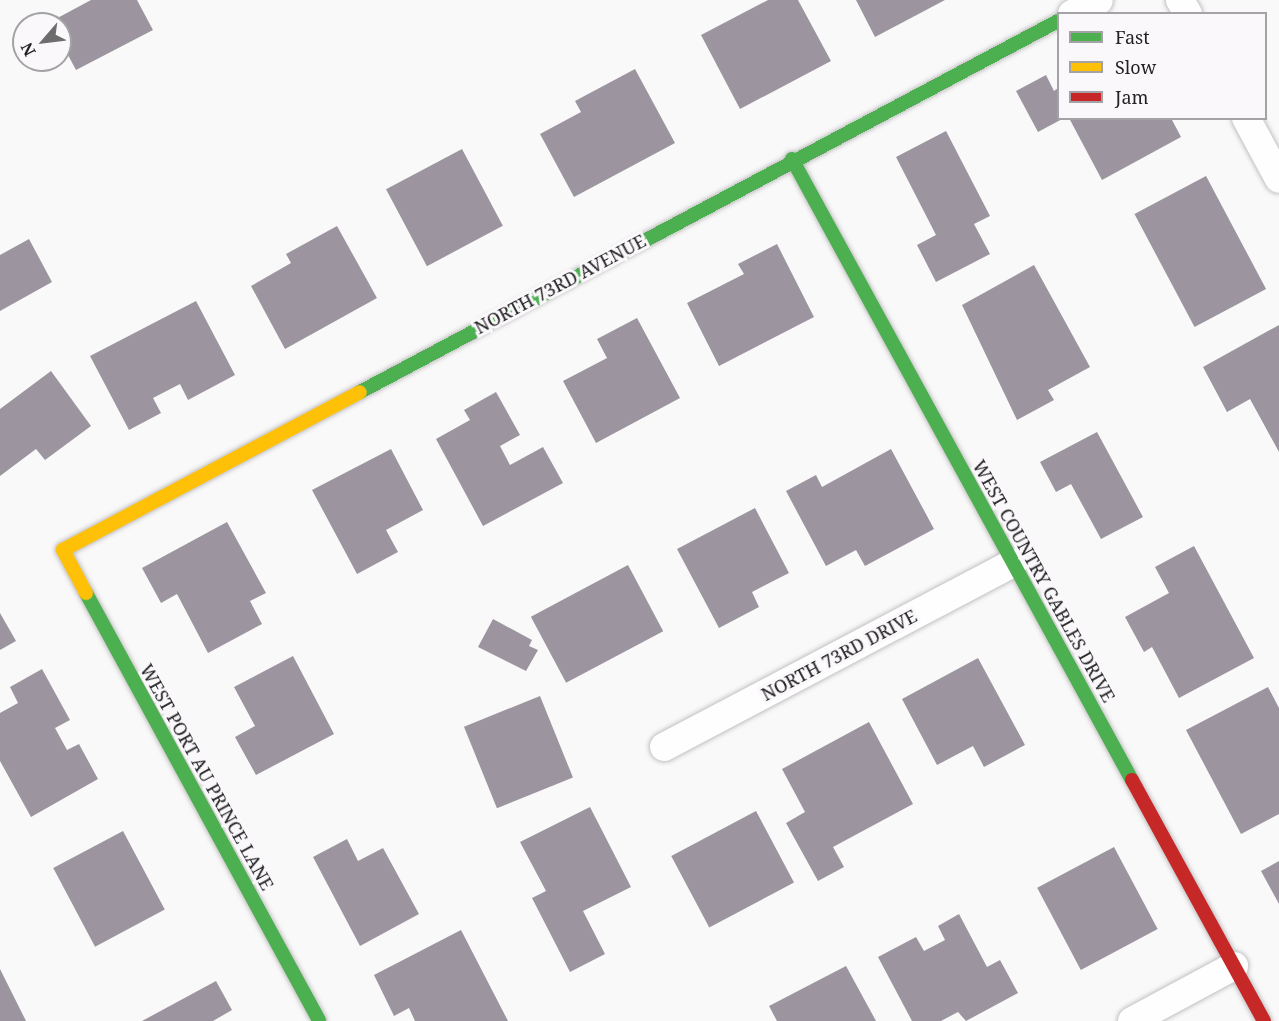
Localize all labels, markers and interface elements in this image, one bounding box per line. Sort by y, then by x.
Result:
north arrow [12,12,72,72]
legend [1057,12,1267,120]
text: Fast [1115,25,1150,49]
text: N [15,39,41,60]
text: Slow [1115,55,1156,79]
text: Jam [1115,85,1149,109]
street label: NORTH 73RD AVENUE [471,230,649,338]
street label: WEST COUNTRY GABLES DRIVE [968,456,1120,706]
street label: NORTH 73RD DRIVE [758,605,920,705]
street label: WEST PORT AU PRINCE LANE [136,660,278,894]

